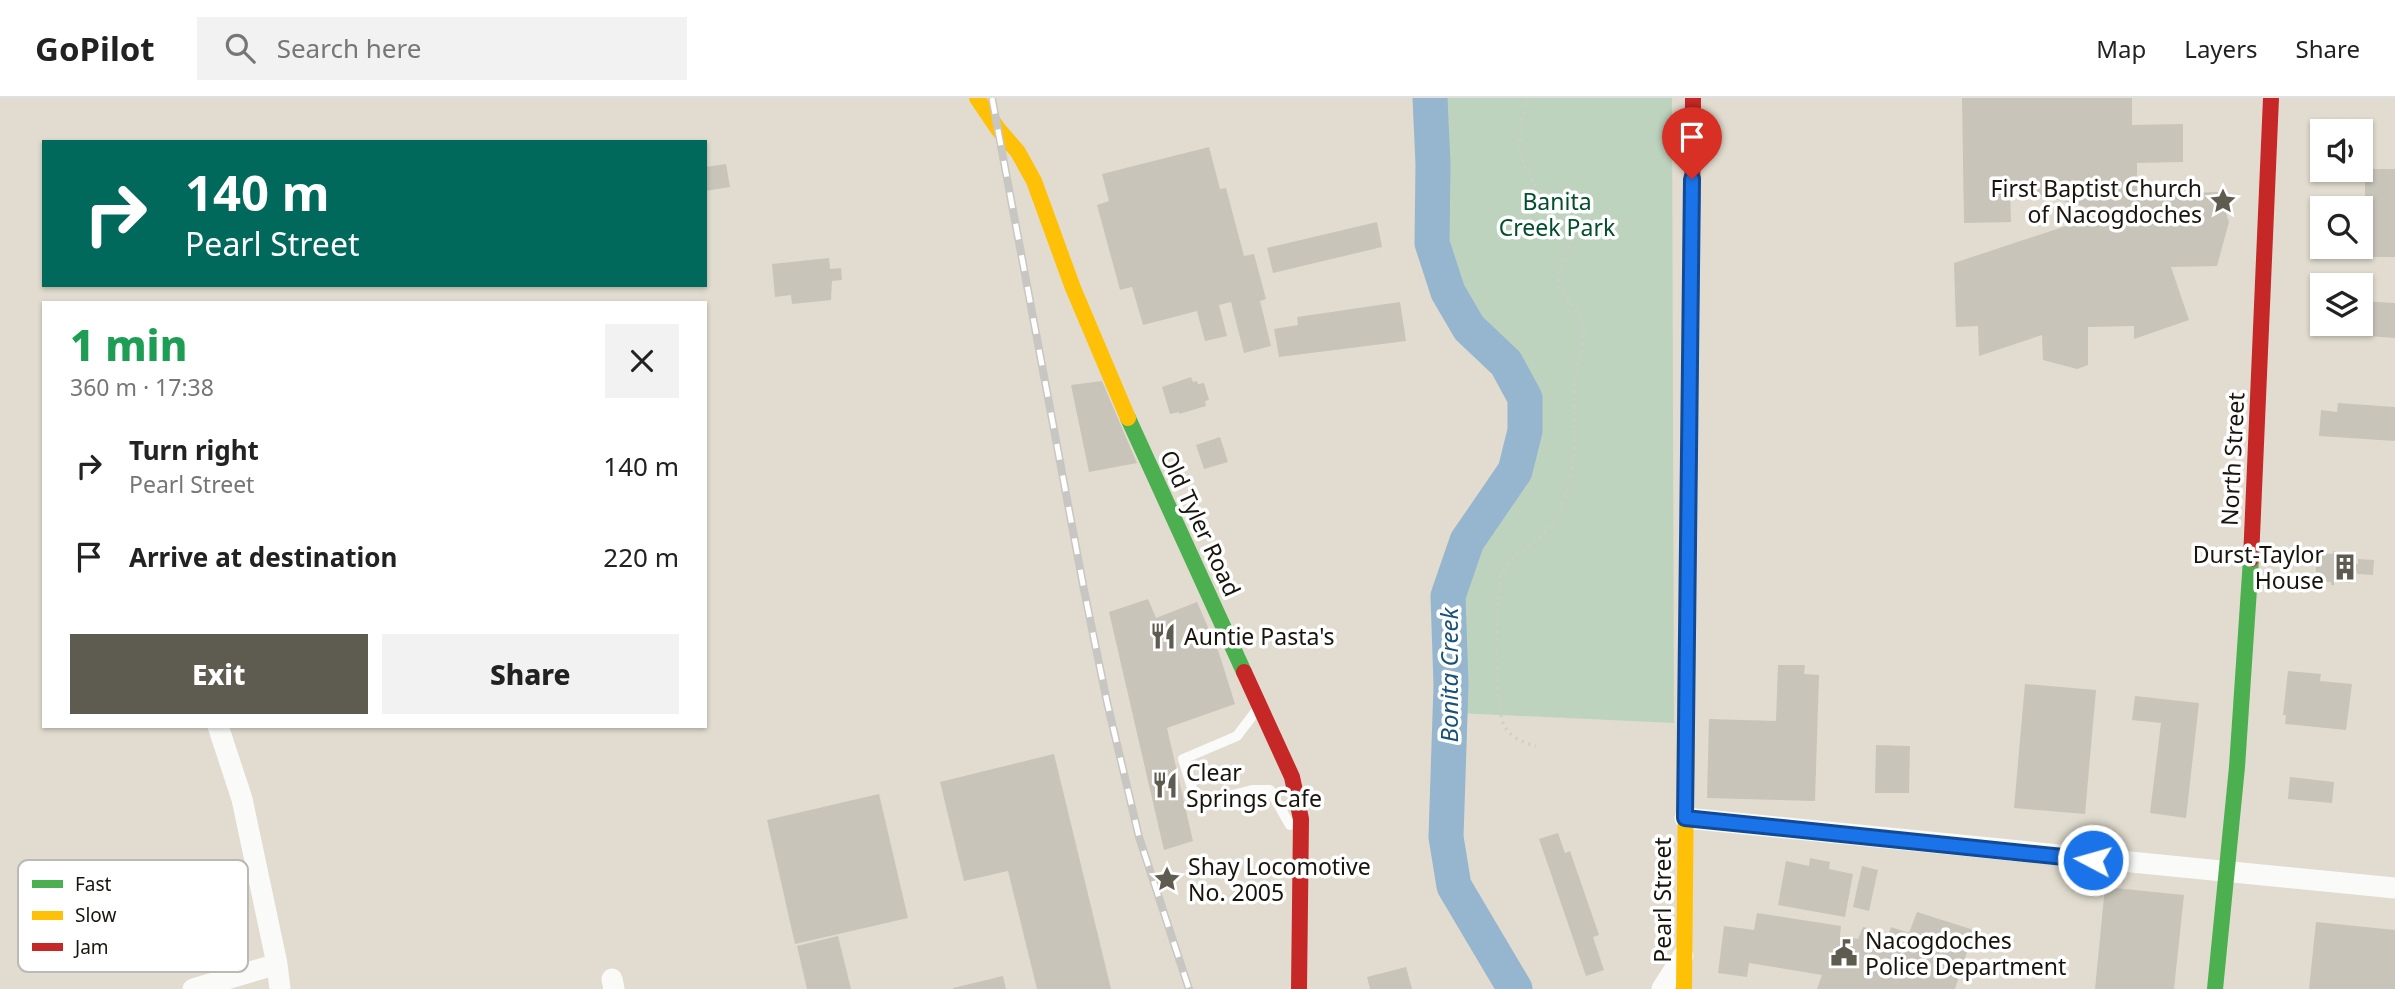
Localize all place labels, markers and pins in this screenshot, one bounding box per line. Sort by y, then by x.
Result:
pin [1662,107,1722,179]
place label: First Baptist Church of Nacogdoches [1991,172,2202,230]
place icon: First Baptist Church of Nacogdoches [2208,186,2238,216]
place label: Durst-Taylor House [2193,538,2324,596]
building icon: Durst-Taylor House [2330,552,2360,582]
place label: Auntie Pasta's [1184,620,1335,652]
restaurant icon: Auntie Pasta's [1148,621,1178,651]
place label: Clear Springs Cafe [1186,756,1322,814]
restaurant icon: Clear Springs Cafe [1150,770,1180,800]
place label: Shay Locomotive No. 2005 [1188,850,1371,908]
place icon: Shay Locomotive No. 2005 [1152,864,1182,894]
place label: Nacogdoches Police Department [1865,924,2066,982]
public building icon: Nacogdoches Police Department [1829,938,1859,968]

